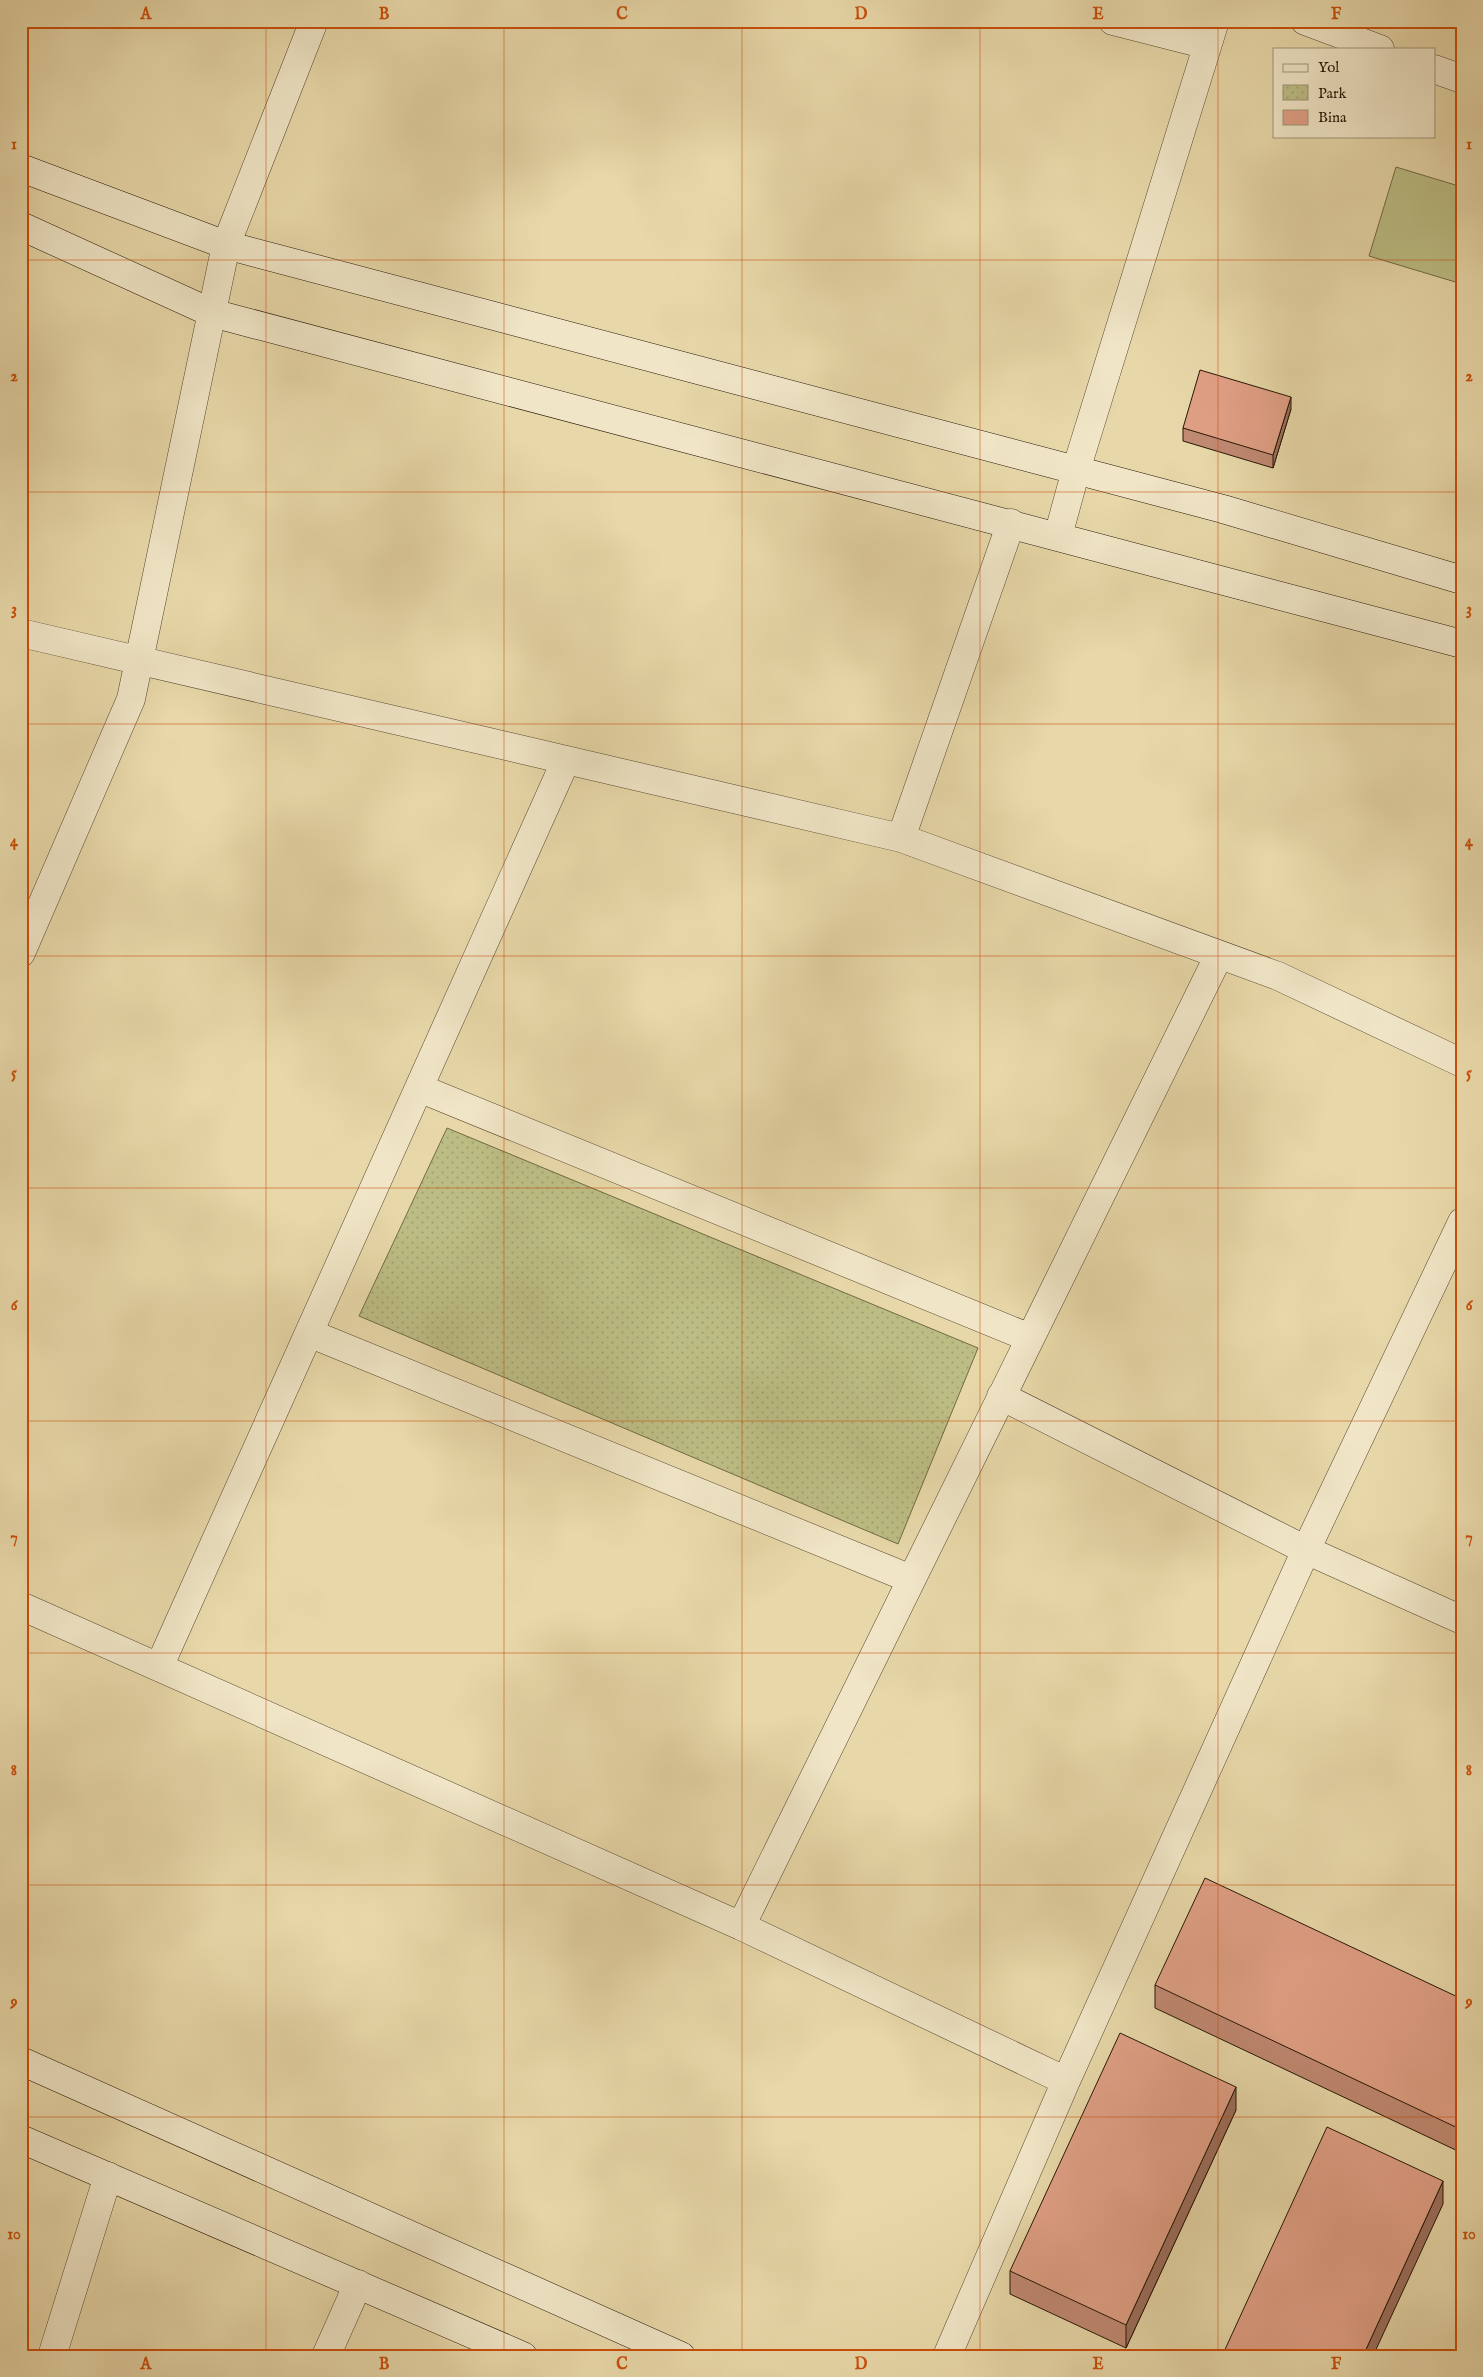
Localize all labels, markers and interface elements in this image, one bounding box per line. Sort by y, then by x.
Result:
text: A [140,5,153,25]
text: B [379,5,390,25]
text: C [616,5,628,25]
text: D [855,5,868,25]
text: E [1092,5,1104,25]
text: F [1331,5,1342,25]
legend [1273,48,1436,138]
text: Yol [1318,58,1340,77]
text: Park [1318,84,1348,103]
text: Bina [1318,108,1347,127]
text: 1 [11,135,17,155]
text: 1 [1466,135,1472,155]
text: 2 [10,367,18,387]
text: 2 [1465,367,1473,387]
text: 3 [11,600,17,620]
text: 3 [1466,600,1472,620]
text: 4 [10,832,19,852]
text: 4 [1465,832,1474,852]
text: 5 [11,1064,17,1084]
text: 5 [1466,1064,1472,1084]
text: 6 [11,1296,19,1316]
text: 6 [1466,1296,1474,1316]
text: 7 [10,1528,18,1548]
text: 7 [1465,1528,1473,1548]
text: 8 [11,1761,17,1781]
text: 8 [1466,1761,1472,1781]
text: 9 [10,1993,18,2013]
text: 9 [1465,1993,1473,2013]
text: 10 [7,2225,21,2245]
text: 10 [1462,2225,1476,2245]
text: A [140,2355,153,2375]
text: B [379,2355,390,2375]
text: C [616,2355,628,2375]
text: D [855,2355,868,2375]
text: E [1092,2355,1104,2375]
text: F [1331,2355,1342,2375]

